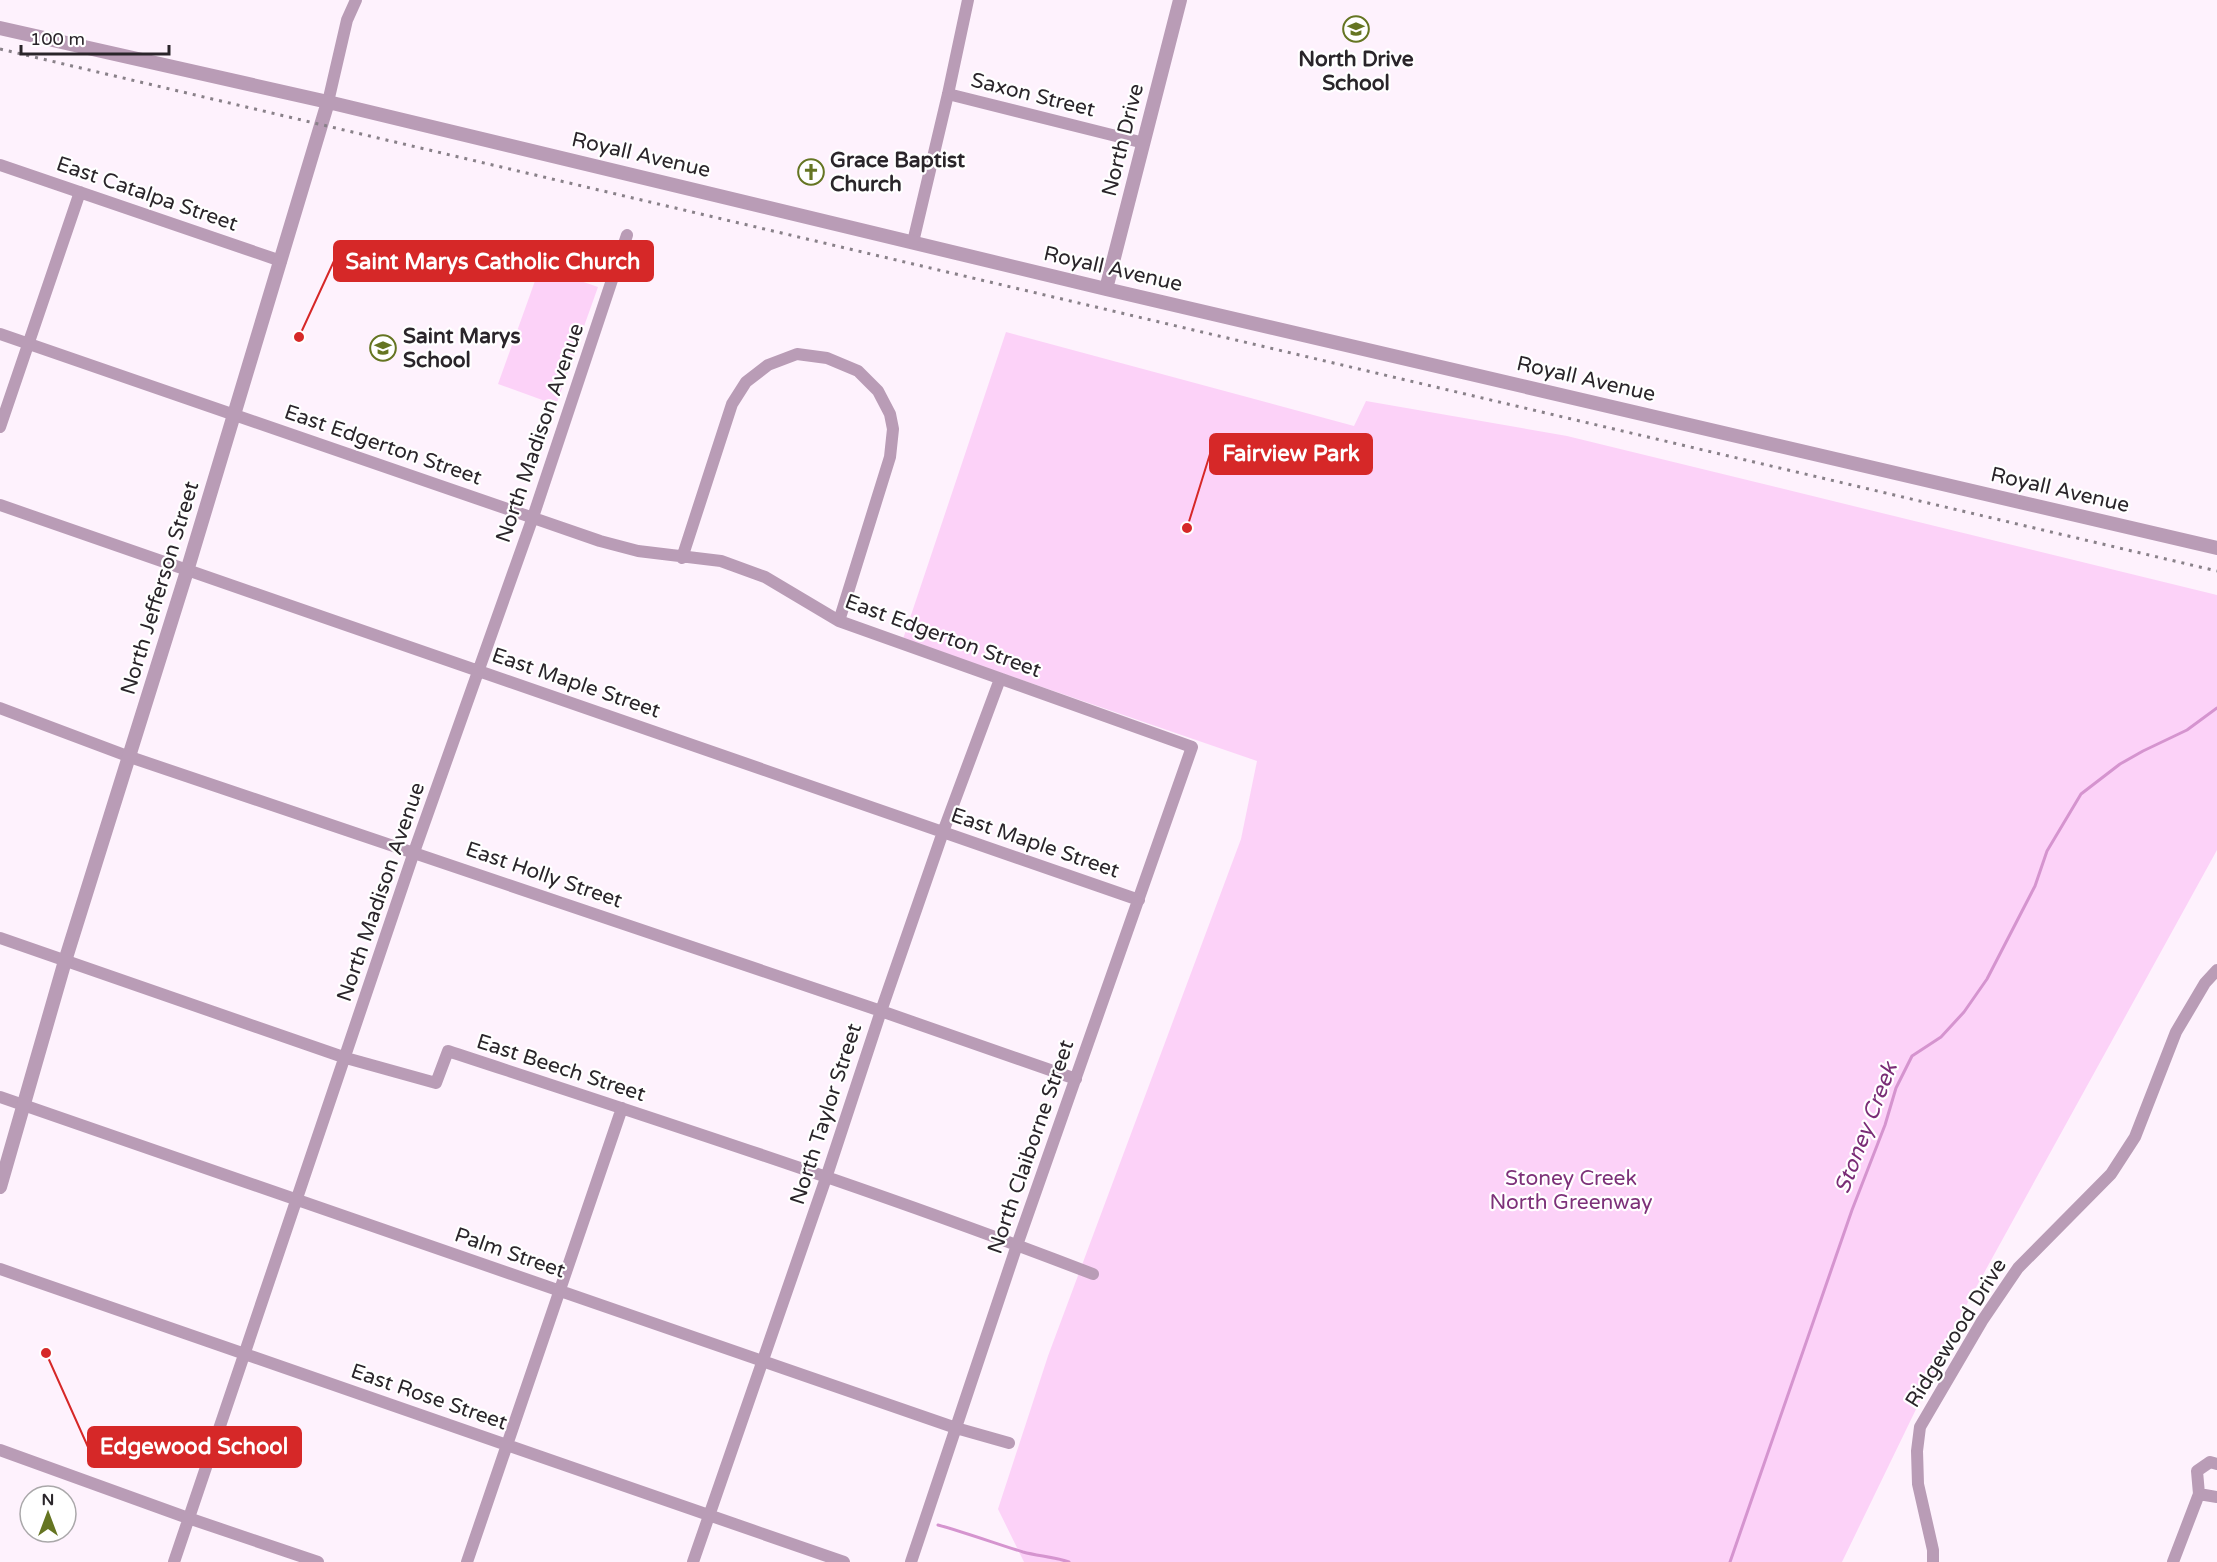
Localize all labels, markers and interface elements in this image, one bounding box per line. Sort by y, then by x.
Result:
school or university icon: North Drive School [1341,14,1371,44]
scale bar [21,18,170,56]
text: 100 m [30,28,85,50]
place label: North Drive School [1298,47,1414,96]
street label: Saxon Street [968,68,1098,122]
street label: North Drive [1097,81,1149,199]
street label: Royall Avenue [569,127,713,183]
place label: Grace Baptist Church [830,148,965,197]
street label: East Catalpa Street [53,151,241,237]
church icon: Grace Baptist Church [796,157,826,187]
callout: Saint Marys Catholic Church [334,241,653,281]
street label: Royall Avenue [1041,241,1185,297]
text: Saint Marys Catholic Church [346,249,640,275]
street label: North Madison Avenue [491,320,589,546]
place label: Saint Marys School [403,324,520,373]
school or university icon: Saint Marys School [368,333,398,363]
street label: Royall Avenue [1514,351,1658,407]
street label: East Edgerton Street [281,399,485,491]
callout: Fairview Park [1210,434,1372,474]
text: Fairview Park [1222,441,1360,467]
street label: Royall Avenue [1988,462,2132,518]
street label: North Jefferson Street [116,478,204,698]
street label: East Edgerton Street [841,589,1045,683]
street label: East Maple Street [489,642,663,724]
street label: North Madison Avenue [332,779,430,1005]
street label: East Maple Street [948,802,1122,884]
street label: East Holly Street [462,836,626,914]
street label: North Taylor Street [785,1020,867,1208]
street label: East Beech Street [473,1029,649,1107]
street label: North Claiborne Street [983,1037,1079,1257]
water label: Stoney Creek [1829,1057,1904,1197]
park label: Stoney Creek North Greenway [1489,1166,1653,1215]
street label: Palm Street [451,1222,569,1284]
street label: Ridgewood Drive [1900,1254,2012,1412]
street label: East Rose Street [348,1359,510,1435]
callout: Edgewood School [88,1427,301,1467]
text: Edgewood School [100,1434,288,1460]
north arrow [18,1484,78,1544]
text: N [42,1490,54,1510]

